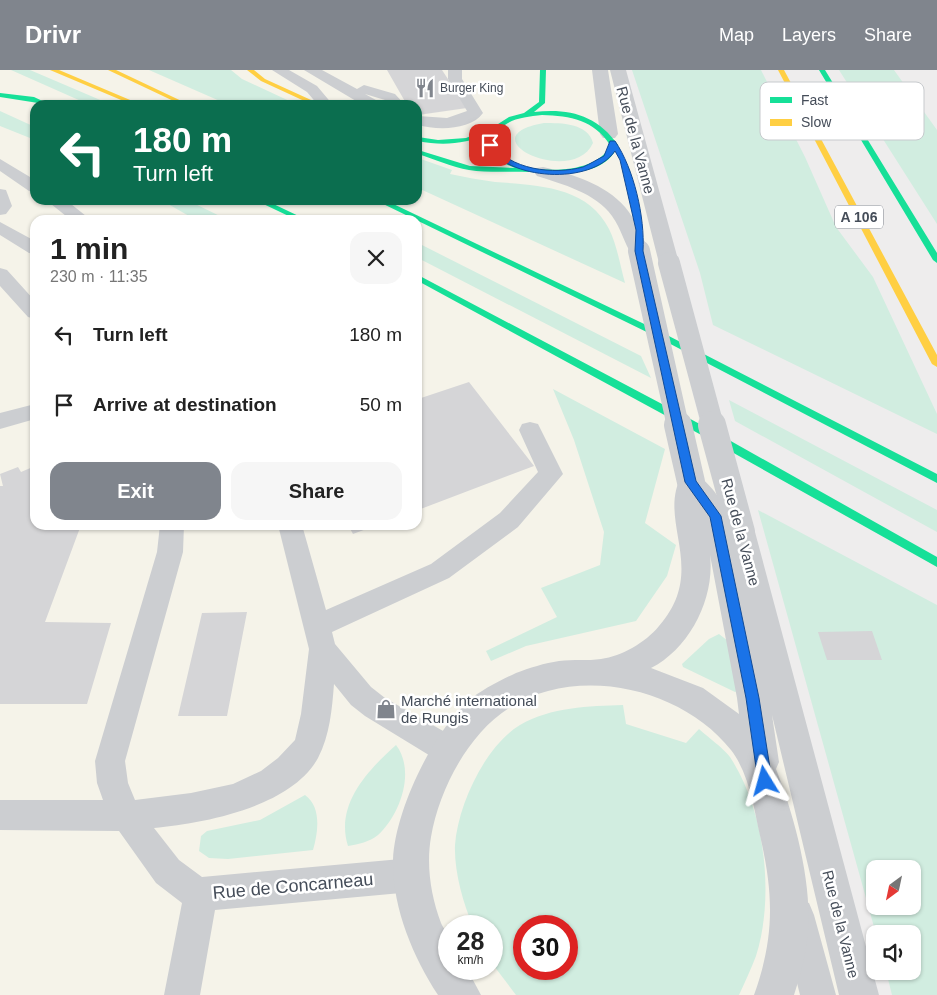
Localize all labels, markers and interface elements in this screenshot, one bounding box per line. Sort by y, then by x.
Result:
text: Drivr [25,21,81,48]
text: Map [719,25,754,45]
text: Layers [782,25,836,45]
text: Share [864,25,912,45]
restaurant icon: Burger King [414,77,436,99]
place label: Burger King [440,81,503,95]
legend [760,82,924,140]
street label: Rue de la Vanne [613,84,659,196]
text: Fast [801,92,828,108]
text: Slow [801,114,832,130]
icon: left [50,120,115,185]
text: 180 m [133,120,232,159]
pin [469,124,511,166]
icon: arrive [476,131,504,159]
text: Turn left [133,161,213,186]
road number: A 106 [835,206,883,228]
text: 1 min [50,232,128,265]
button: close [350,232,402,284]
text: 230 m · 11:35 [50,268,148,285]
icon: left [50,321,78,349]
text: Turn left [93,324,168,345]
text: 180 m [349,324,402,345]
icon: arrive [50,391,78,419]
text: Arrive at destination [93,394,277,415]
text: 50 m [360,394,402,415]
button: Exit [50,462,221,520]
button: Share [231,462,402,520]
street label: Rue de la Vanne [718,476,764,588]
place label: Marché international de Rungis [401,692,537,726]
shop icon: Marché international de Rungis [375,698,397,720]
position arrow [738,754,790,806]
north arrow [866,860,921,915]
map controls [866,860,921,980]
street label: Rue de la Vanne [819,868,863,980]
street label: Rue de Concarneau [212,869,374,903]
speed limit sign: 30 [513,915,578,980]
button: sound [866,925,921,980]
text: 28 [457,927,484,955]
text: km/h [457,953,484,967]

